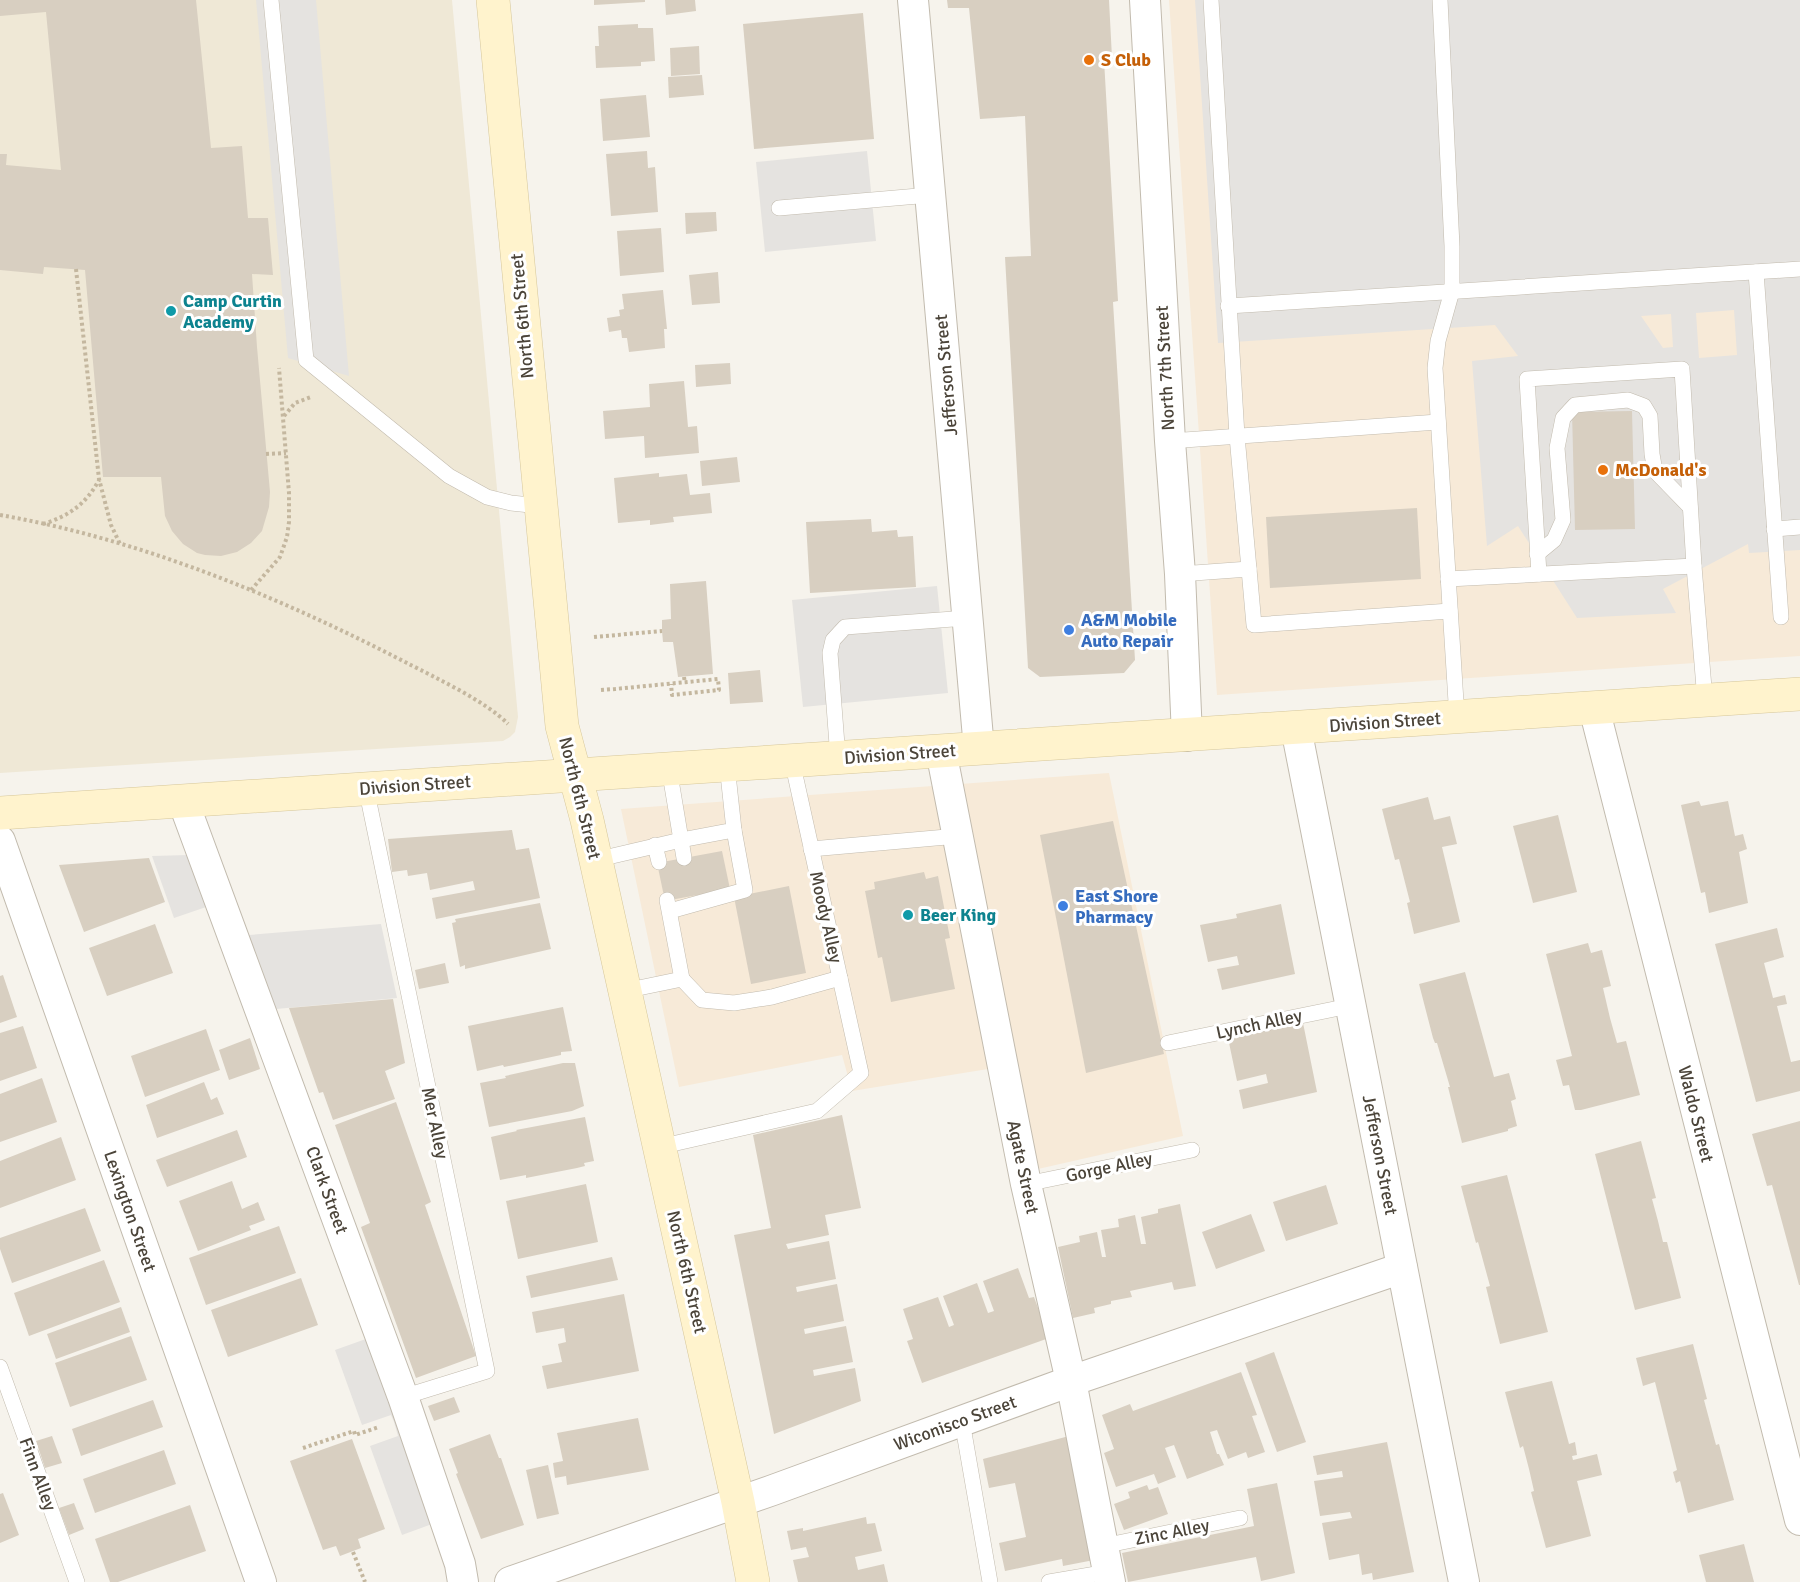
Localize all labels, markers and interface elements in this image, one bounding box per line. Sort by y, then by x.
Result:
place label: S Club [1101,49,1151,71]
marker: S Club [1082,53,1096,67]
street label: North 6th Street [506,253,538,379]
place label: Camp Curtin Academy [183,290,282,333]
marker: Camp Curtin Academy [164,304,178,318]
street label: North 7th Street [1151,305,1179,431]
street label: Jefferson Street [930,313,962,437]
place label: McDonald's [1615,459,1706,481]
marker: McDonald's [1596,463,1610,477]
place label: A&M Mobile Auto Repair [1081,609,1177,652]
marker: A&M Mobile Auto Repair [1062,623,1076,637]
street label: Division Street [1328,707,1442,737]
street label: North 6th Street [554,735,606,861]
street label: Division Street [843,739,957,769]
street label: Division Street [358,770,472,800]
street label: Moody Alley [805,869,847,966]
place label: East Shore Pharmacy [1075,885,1158,928]
marker: East Shore Pharmacy [1056,899,1070,913]
place label: Beer King [920,904,996,926]
marker: Beer King [901,908,915,922]
street label: Lynch Alley [1214,1004,1305,1044]
street label: Waldo Street [1673,1063,1719,1165]
street label: Mer Alley [417,1085,453,1161]
street label: Jefferson Street [1358,1093,1402,1217]
street label: Agate Street [1002,1118,1044,1216]
street label: Clark Street [301,1143,353,1237]
street label: Gorge Alley [1064,1147,1155,1187]
street label: Lexington Street [99,1148,161,1274]
street label: North 6th Street [662,1208,712,1336]
street label: Wiconisco Street [891,1391,1019,1455]
street label: Finn Alley [15,1434,62,1514]
street label: Zinc Alley [1133,1514,1212,1550]

